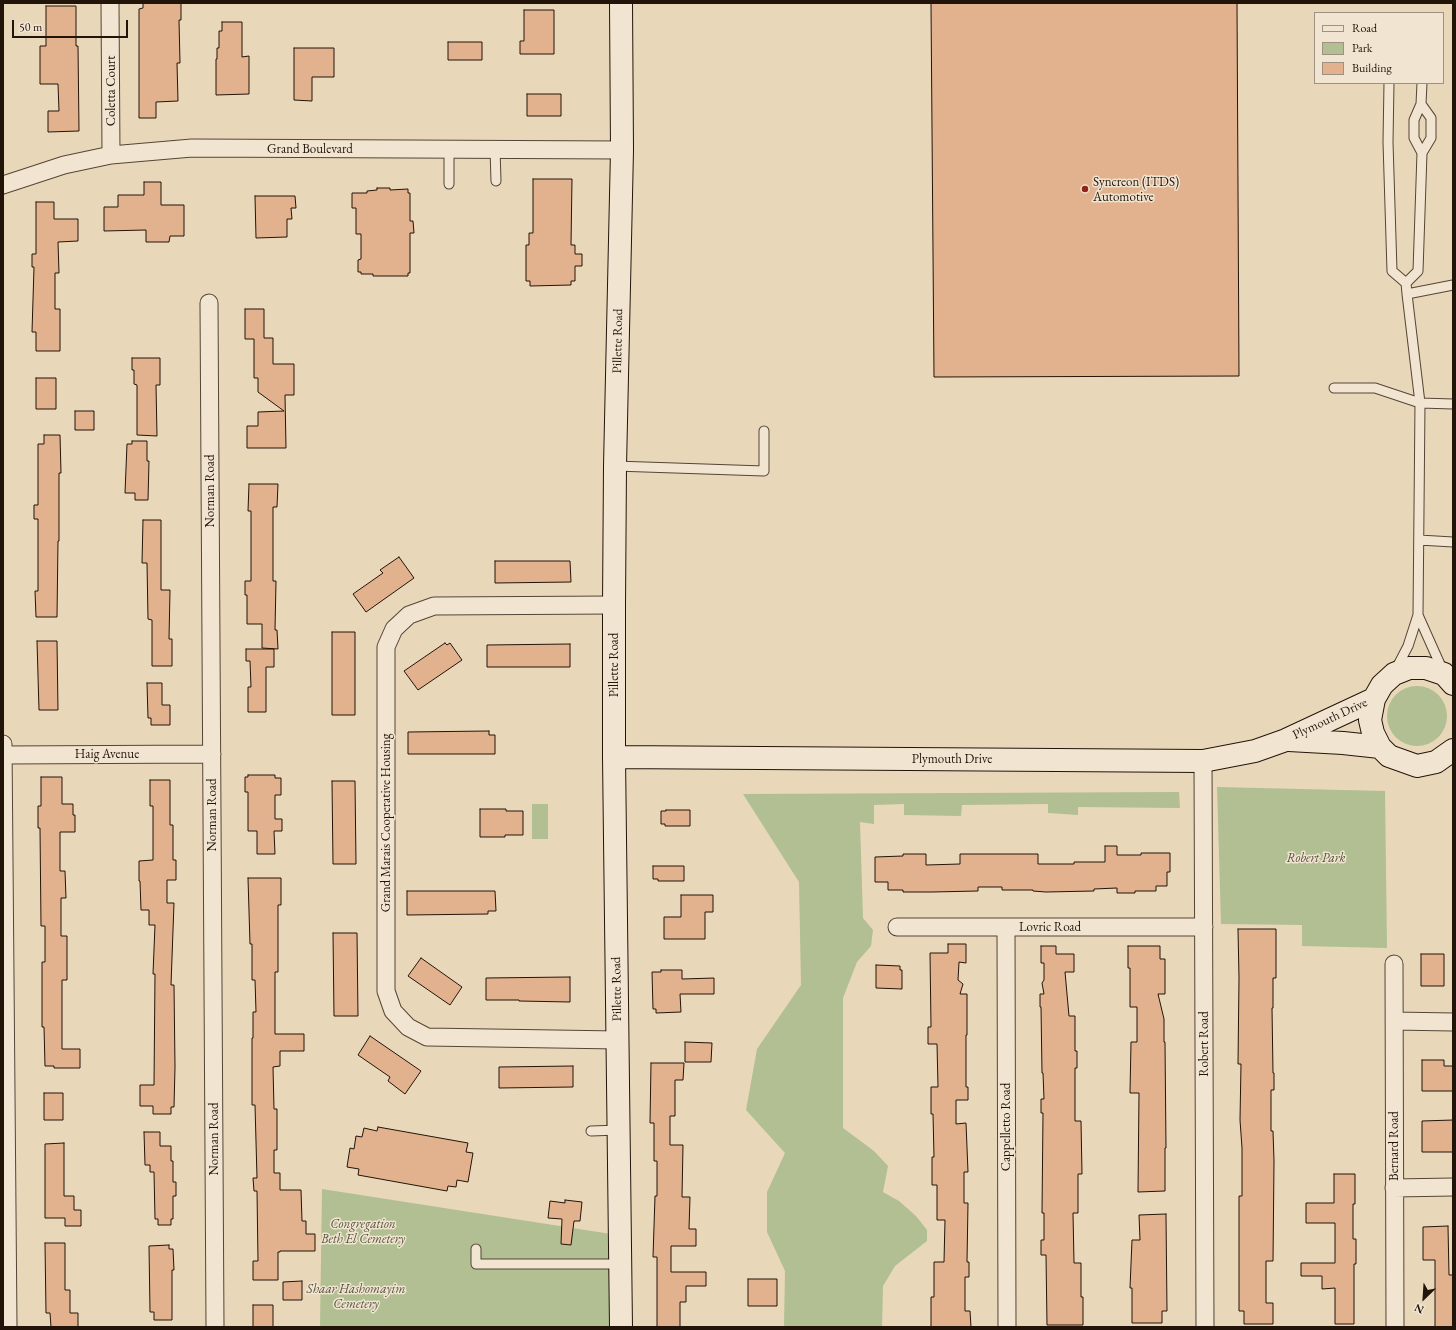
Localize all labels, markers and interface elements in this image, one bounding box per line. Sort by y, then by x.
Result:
scale bar [14,12,130,38]
legend [1314,12,1444,84]
text: 50 m [19,19,42,35]
text: Road [1352,20,1377,36]
text: Park [1352,40,1372,56]
street label: Coletta Court [103,56,119,126]
text: Building [1352,60,1392,76]
street label: Grand Boulevard [267,141,353,157]
place label: Syncreon (ITDS) Automotive [1093,174,1179,205]
marker: Syncreon (ITDS) Automotive [1080,184,1090,194]
street label: Pillette Road [610,309,626,373]
street label: Norman Road [202,454,218,528]
street label: Pillette Road [606,633,622,697]
street label: Plymouth Drive [1290,695,1370,743]
street label: Grand Marais Cooperative Housing [378,734,394,912]
street label: Haig Avenue [75,746,139,762]
street label: Plymouth Drive [912,751,992,767]
street label: Norman Road [204,778,220,852]
park label: Robert Park [1287,850,1345,866]
street label: Lovric Road [1019,919,1081,935]
street label: Pillette Road [609,957,625,1021]
street label: Robert Road [1196,1011,1212,1077]
street label: Cappelletto Road [998,1083,1014,1171]
street label: Norman Road [206,1102,222,1176]
street label: Bernard Road [1386,1111,1402,1181]
park label: Congregation Beth El Cemetery [321,1216,405,1247]
north arrow [1404,1278,1444,1318]
park label: Shaar Hashomayim Cemetery [307,1281,405,1312]
text: N [1412,1301,1426,1317]

